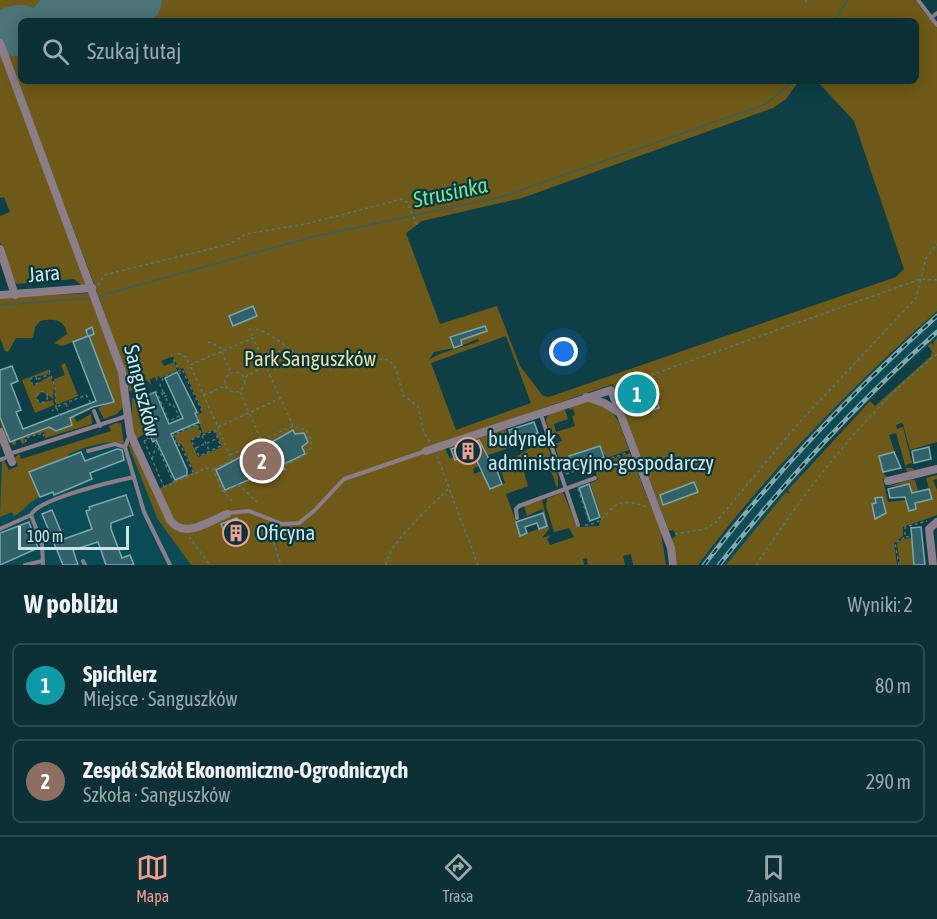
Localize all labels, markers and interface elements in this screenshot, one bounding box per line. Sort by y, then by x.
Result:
search box [18,18,919,84]
icon: search [39,35,72,68]
text: Szukaj tutaj [87,38,181,64]
water label: Strusinka [409,171,490,213]
street label: Jara [27,260,61,286]
your location [549,337,578,366]
street label: Sanguszków [120,342,166,440]
park label: Park Sanguszków [244,346,376,370]
pin: 1 [618,372,656,416]
place label: budynek administracyjno-gospodarczy [488,426,714,474]
building icon: budynek administracyjno-gospodarczy [453,436,483,466]
pin: 2 [242,438,282,484]
building icon: Oficyna [221,518,251,548]
place label: Oficyna [256,520,315,544]
scale bar [18,523,129,550]
text: 100 m [27,527,63,545]
text: W pobliżu [24,589,118,619]
text: Wyniki: 2 [847,593,913,616]
text: Spichlerz [83,661,157,687]
text: 1 [41,674,50,697]
text: 80 m [875,674,911,697]
text: Miejsce · Sanguszków [83,687,237,710]
text: Zespół Szkół Ekonomiczno-Ogrodniczych [83,757,408,783]
text: 2 [41,770,50,793]
text: 290 m [866,770,911,793]
text: Szkoła · Sanguszków [83,783,230,806]
tab: Mapa [136,851,169,905]
tab: Trasa [442,851,475,905]
tab: Zapisane [747,851,801,905]

